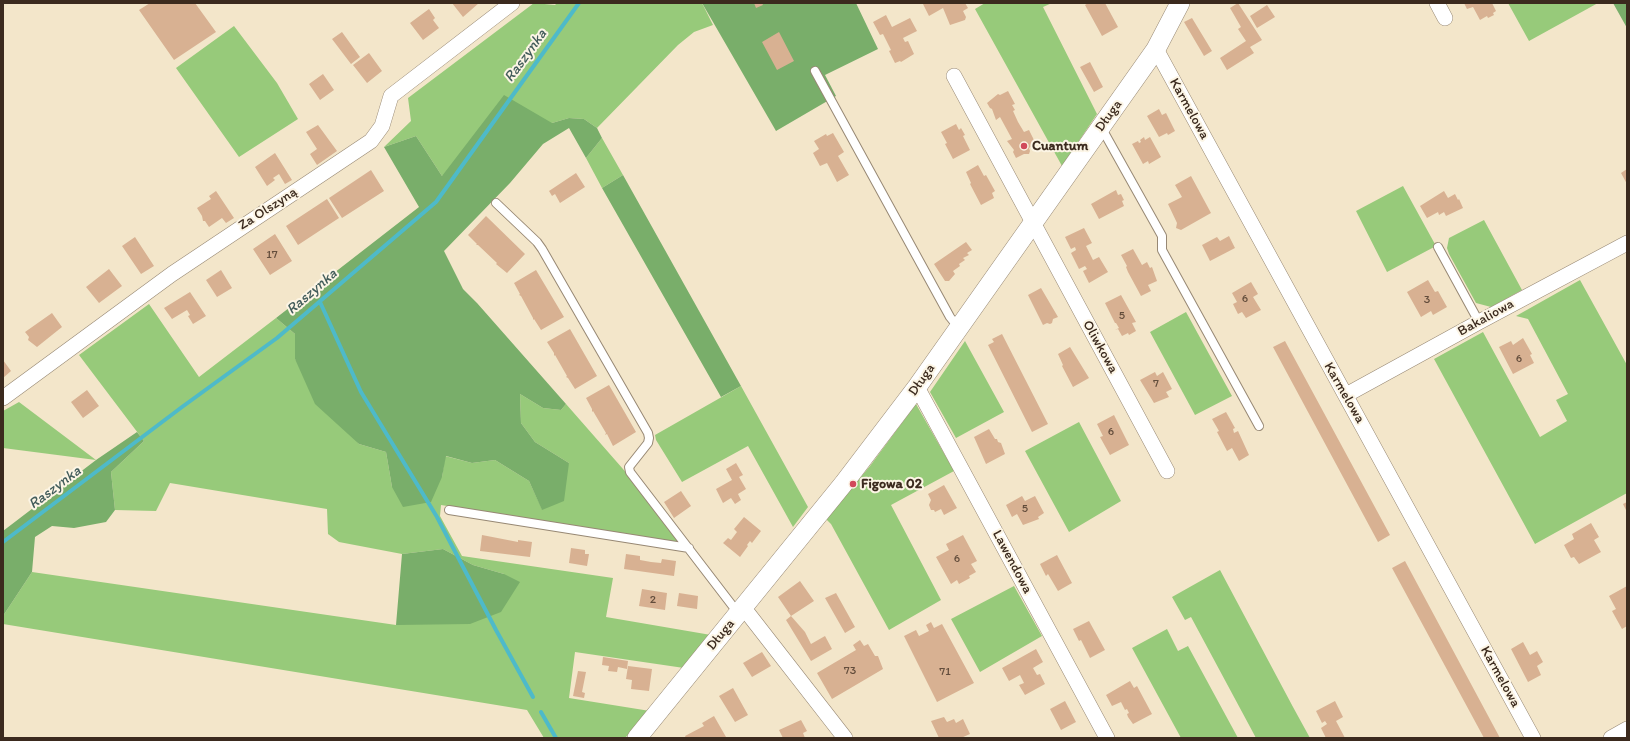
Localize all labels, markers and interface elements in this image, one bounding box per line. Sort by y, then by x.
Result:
water label: Raszynka [501,26,551,86]
street label: Karmelowa [1165,75,1213,143]
street label: Długa [1092,97,1126,135]
place label: Cuantum [1032,138,1088,154]
marker: Cuantum [1019,141,1029,151]
street label: Za Olszyną [236,184,300,234]
house number: 17 [266,248,278,262]
water label: Raszynka [283,265,341,319]
house number: 6 [1242,292,1248,306]
house number: 3 [1424,293,1430,307]
street label: Bakaliowa [1455,296,1517,340]
house number: 5 [1119,309,1125,323]
street label: Oliwkowa [1079,317,1121,377]
house number: 6 [1516,352,1522,366]
street label: Karmelowa [1320,360,1368,426]
street label: Długa [905,361,939,399]
house number: 7 [1153,377,1159,391]
house number: 6 [1108,425,1114,439]
water label: Raszynka [25,462,85,514]
place label: Figowa 02 [861,476,922,492]
marker: Figowa 02 [848,479,858,489]
house number: 5 [1022,502,1028,516]
street label: Lawendowa [988,527,1036,597]
house number: 6 [954,552,960,566]
house number: 2 [650,593,656,607]
street label: Długa [703,616,739,654]
street label: Karmelowa [1476,643,1524,711]
house number: 73 [844,664,856,678]
house number: 71 [939,665,951,679]

